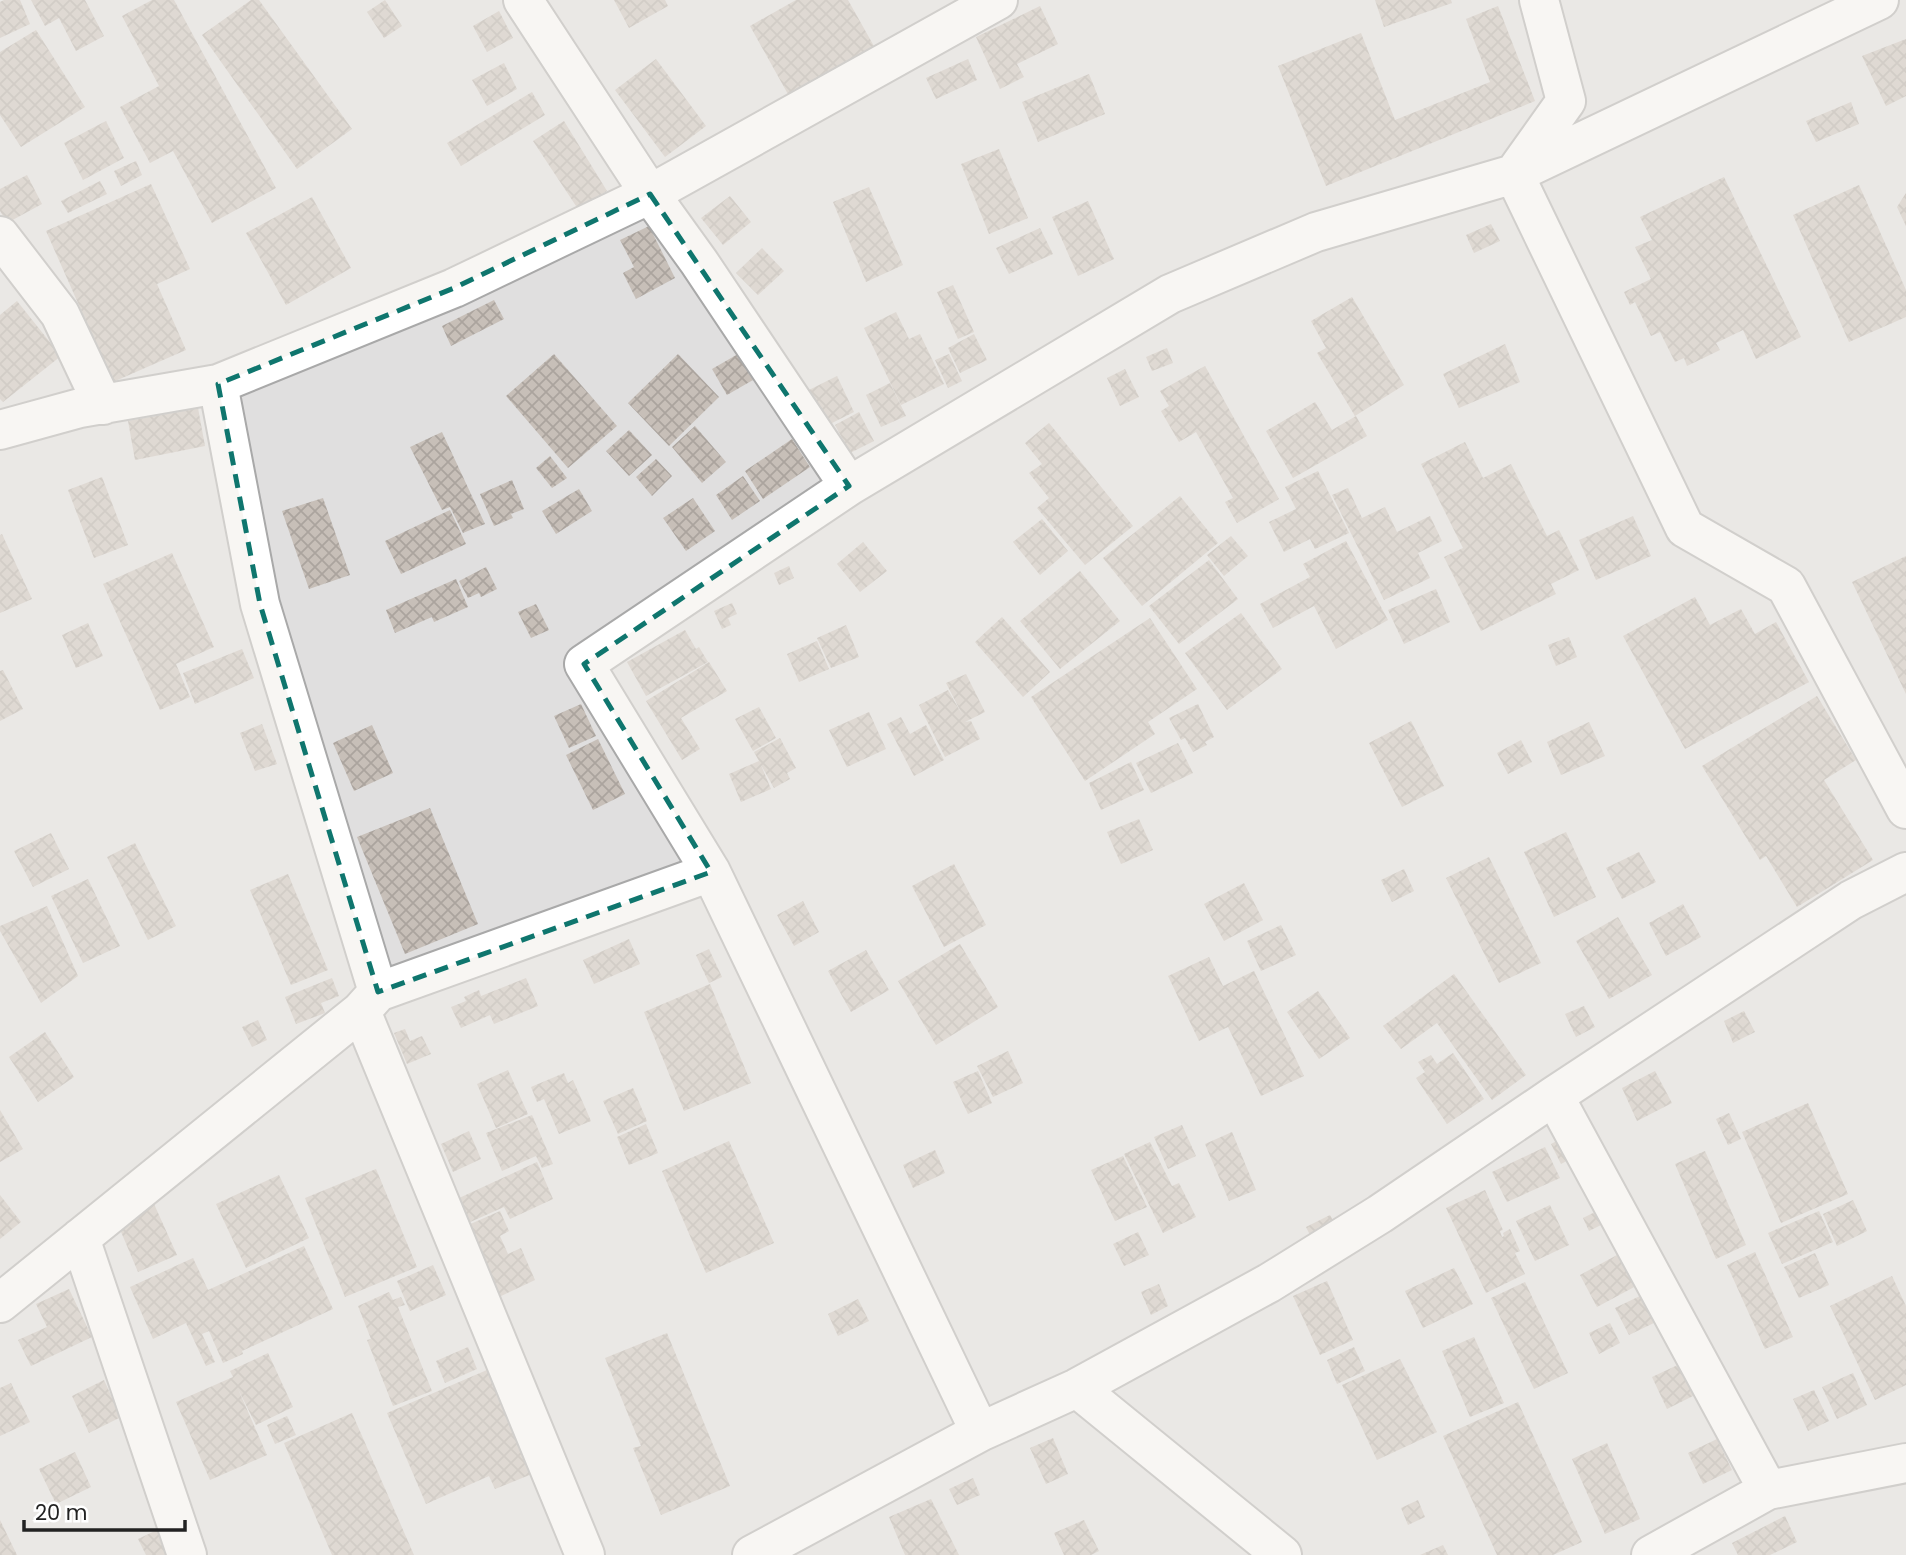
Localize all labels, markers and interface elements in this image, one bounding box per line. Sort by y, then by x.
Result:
scale bar [24,1488,186,1532]
text: 20 m [35,1498,88,1527]

